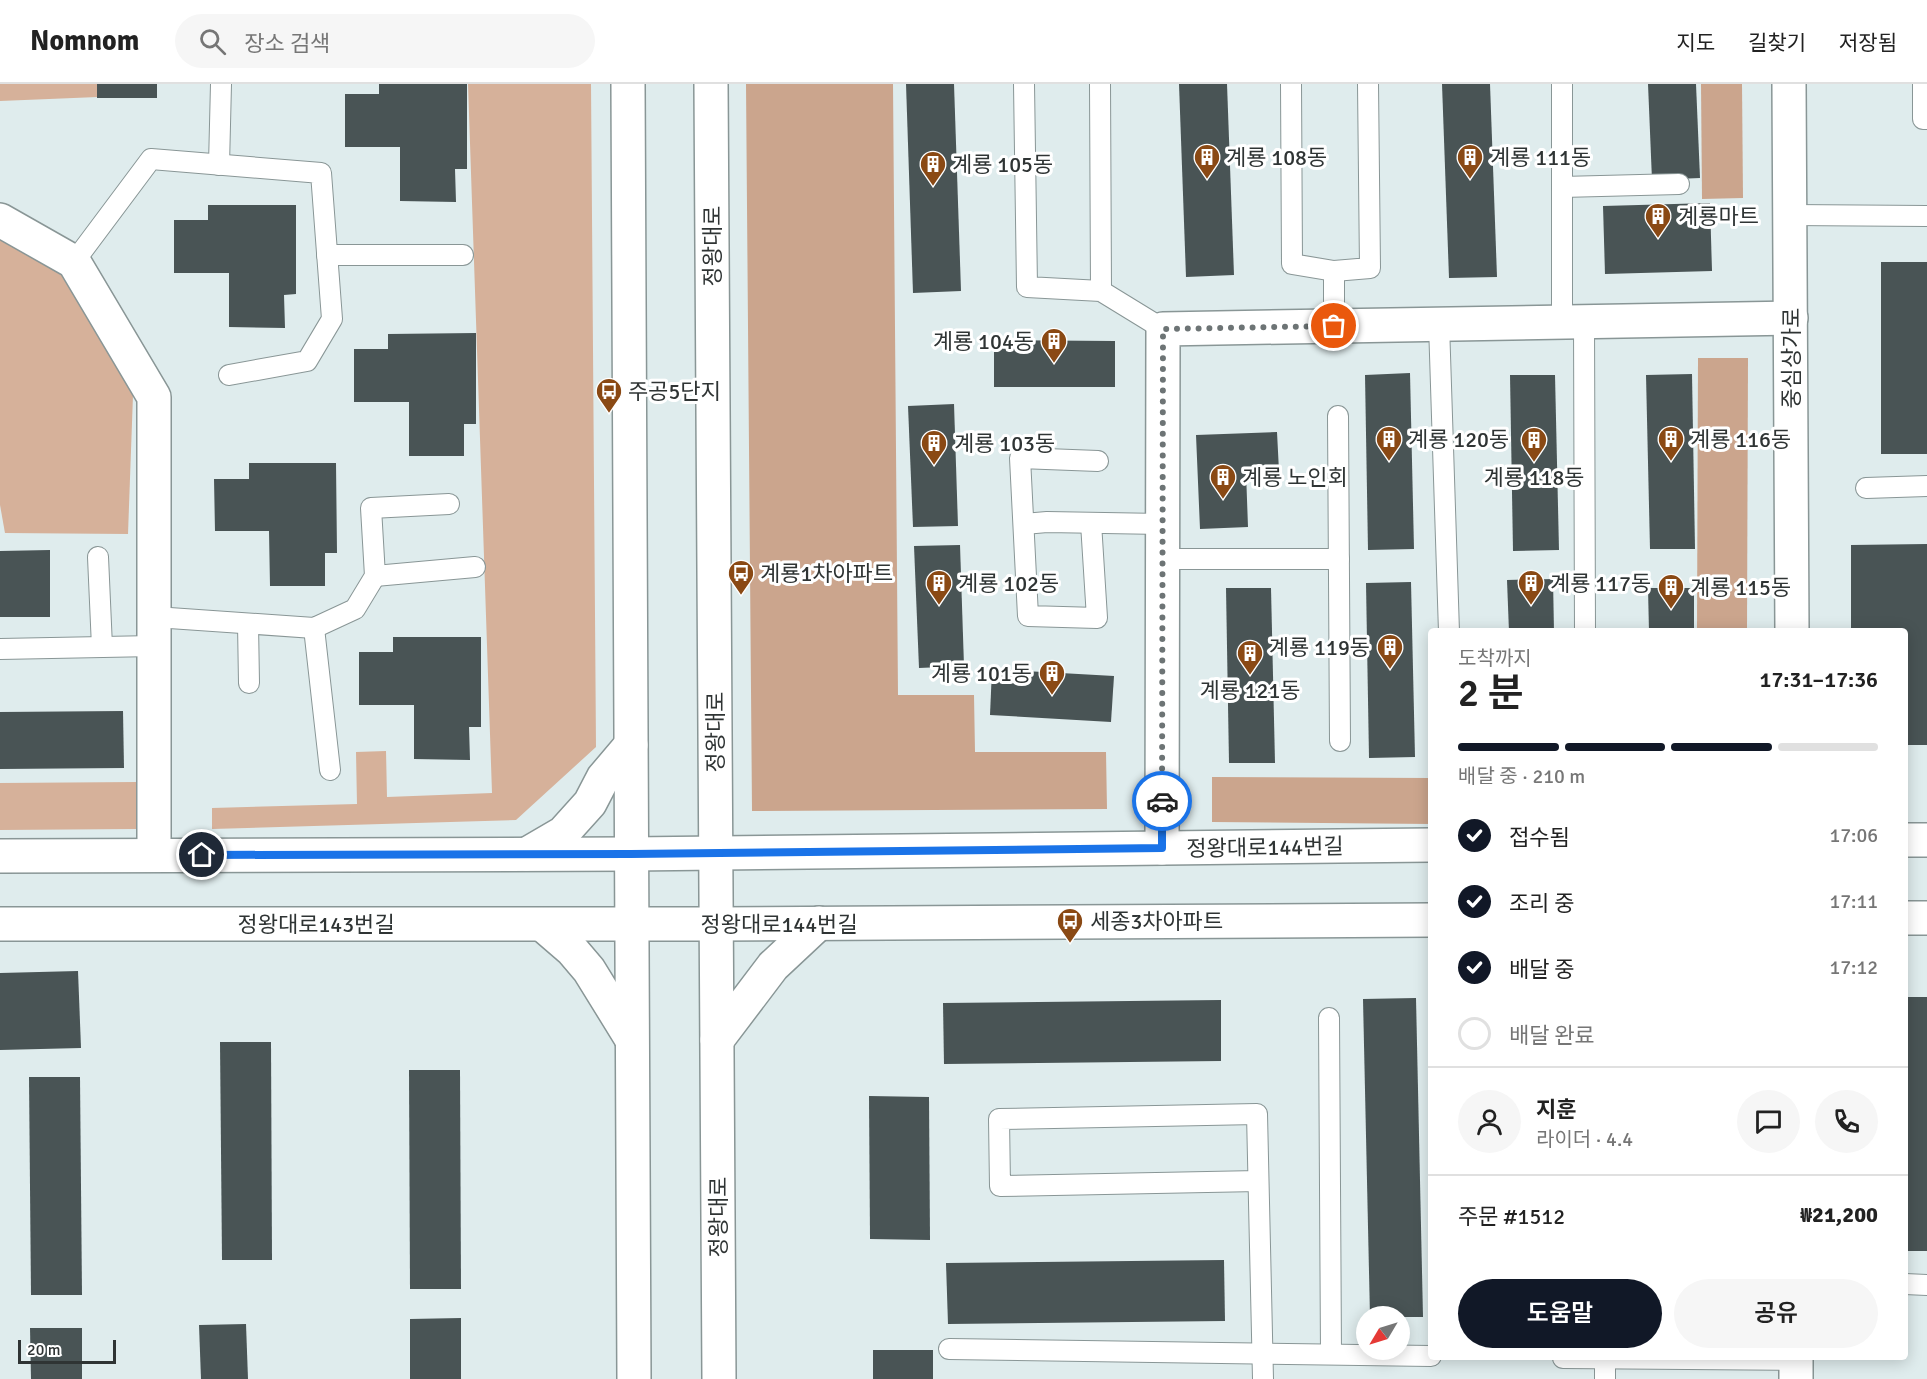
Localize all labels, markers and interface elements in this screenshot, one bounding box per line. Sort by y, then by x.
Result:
search box [175,14,595,68]
text: Nomnom [30,24,139,58]
icon: search [196,25,229,58]
text: 장소 검색 [244,30,330,57]
text: 지도 [1676,30,1715,56]
text: 길찾기 [1748,30,1806,56]
text: 저장됨 [1839,30,1897,56]
building icon: 계룡 108동 [1192,142,1222,180]
building icon: 계룡 111동 [1455,142,1485,180]
place label: 계룡 108동 [1226,144,1327,171]
place label: 계룡 111동 [1490,144,1591,171]
building icon: 계룡 105동 [918,149,948,187]
place label: 계룡 105동 [952,151,1053,178]
building icon: 계룡마트 [1643,201,1673,239]
place label: 계룡마트 [1678,203,1759,230]
street label: 정왕대로 [699,206,726,286]
pin [1308,300,1359,351]
street label: 중심상가로 [1778,307,1805,409]
icon: bag [1317,309,1350,342]
building icon: 계룡 104동 [1039,326,1069,364]
place label: 계룡 104동 [933,328,1034,355]
bus stop icon: 주공5단지 [594,376,624,414]
place label: 주공5단지 [628,378,721,405]
building icon: 계룡 120동 [1374,424,1404,462]
building icon: 계룡 116동 [1656,424,1686,462]
building icon: 계룡 118동 [1519,425,1549,463]
place label: 계룡 120동 [1408,426,1509,453]
place label: 계룡 116동 [1690,426,1791,453]
building icon: 계룡 103동 [919,428,949,466]
place label: 계룡 103동 [954,430,1055,457]
building icon: 계룡 노인회 [1208,462,1238,500]
place label: 계룡 노인회 [1242,464,1348,491]
place label: 계룡 118동 [1483,464,1585,491]
bus stop icon: 계룡1차아파트 [726,558,756,596]
place label: 계룡1차아파트 [760,560,893,587]
building icon: 계룡 102동 [924,568,954,606]
building icon: 계룡 117동 [1516,568,1546,606]
place label: 계룡 102동 [958,570,1059,597]
place label: 계룡 117동 [1550,570,1651,597]
building icon: 계룡 115동 [1656,572,1686,610]
place label: 계룡 115동 [1690,574,1791,601]
building icon: 계룡 119동 [1375,632,1405,670]
place label: 계룡 119동 [1269,634,1370,661]
building icon: 계룡 121동 [1235,638,1265,676]
text: 도착까지 [1458,646,1532,671]
building icon: 계룡 101동 [1037,658,1067,696]
place label: 계룡 101동 [931,660,1032,687]
text: 17:31–17:36 [1760,666,1878,693]
text: 2 분 [1458,669,1524,717]
place label: 계룡 121동 [1199,677,1301,704]
street label: 정왕대로 [702,692,729,772]
text: 배달 중 · 210 m [1458,764,1585,789]
courier [1132,771,1192,831]
icon: car [1146,785,1179,818]
icon: check [1458,819,1491,852]
text: 17:06 [1829,823,1878,848]
text: 접수됨 [1509,824,1570,851]
pin [176,829,227,880]
street label: 정왕대로144번길 [1186,833,1344,862]
icon: home [185,838,218,871]
icon: check [1458,885,1491,918]
text: 17:11 [1829,889,1878,914]
text: 조리 중 [1509,890,1575,917]
bus stop icon: 세종3차아파트 [1055,906,1085,944]
place label: 세종3차아파트 [1090,908,1223,935]
street label: 정왕대로143번길 [237,911,395,938]
street label: 정왕대로144번길 [700,911,858,938]
icon: check [1458,951,1491,984]
text: 17:12 [1829,955,1878,980]
text: 배달 중 [1509,956,1575,983]
text: 배달 완료 [1509,1022,1595,1049]
button: person [1458,1090,1521,1153]
button: chat [1737,1090,1800,1153]
button: phone [1815,1090,1878,1153]
text: 지훈 [1536,1096,1576,1123]
text: 라이더 · 4.4 [1536,1127,1633,1152]
street label: 정왕대로 [705,1177,732,1257]
text: ₩21,200 [1800,1201,1878,1228]
text: 주문 #1512 [1458,1203,1565,1230]
button: 도움말 [1458,1279,1662,1348]
button: 공유 [1674,1279,1878,1348]
north arrow [1356,1306,1410,1360]
map controls [1356,1306,1410,1360]
scale bar [18,1337,116,1364]
text: 20 m [27,1340,61,1360]

